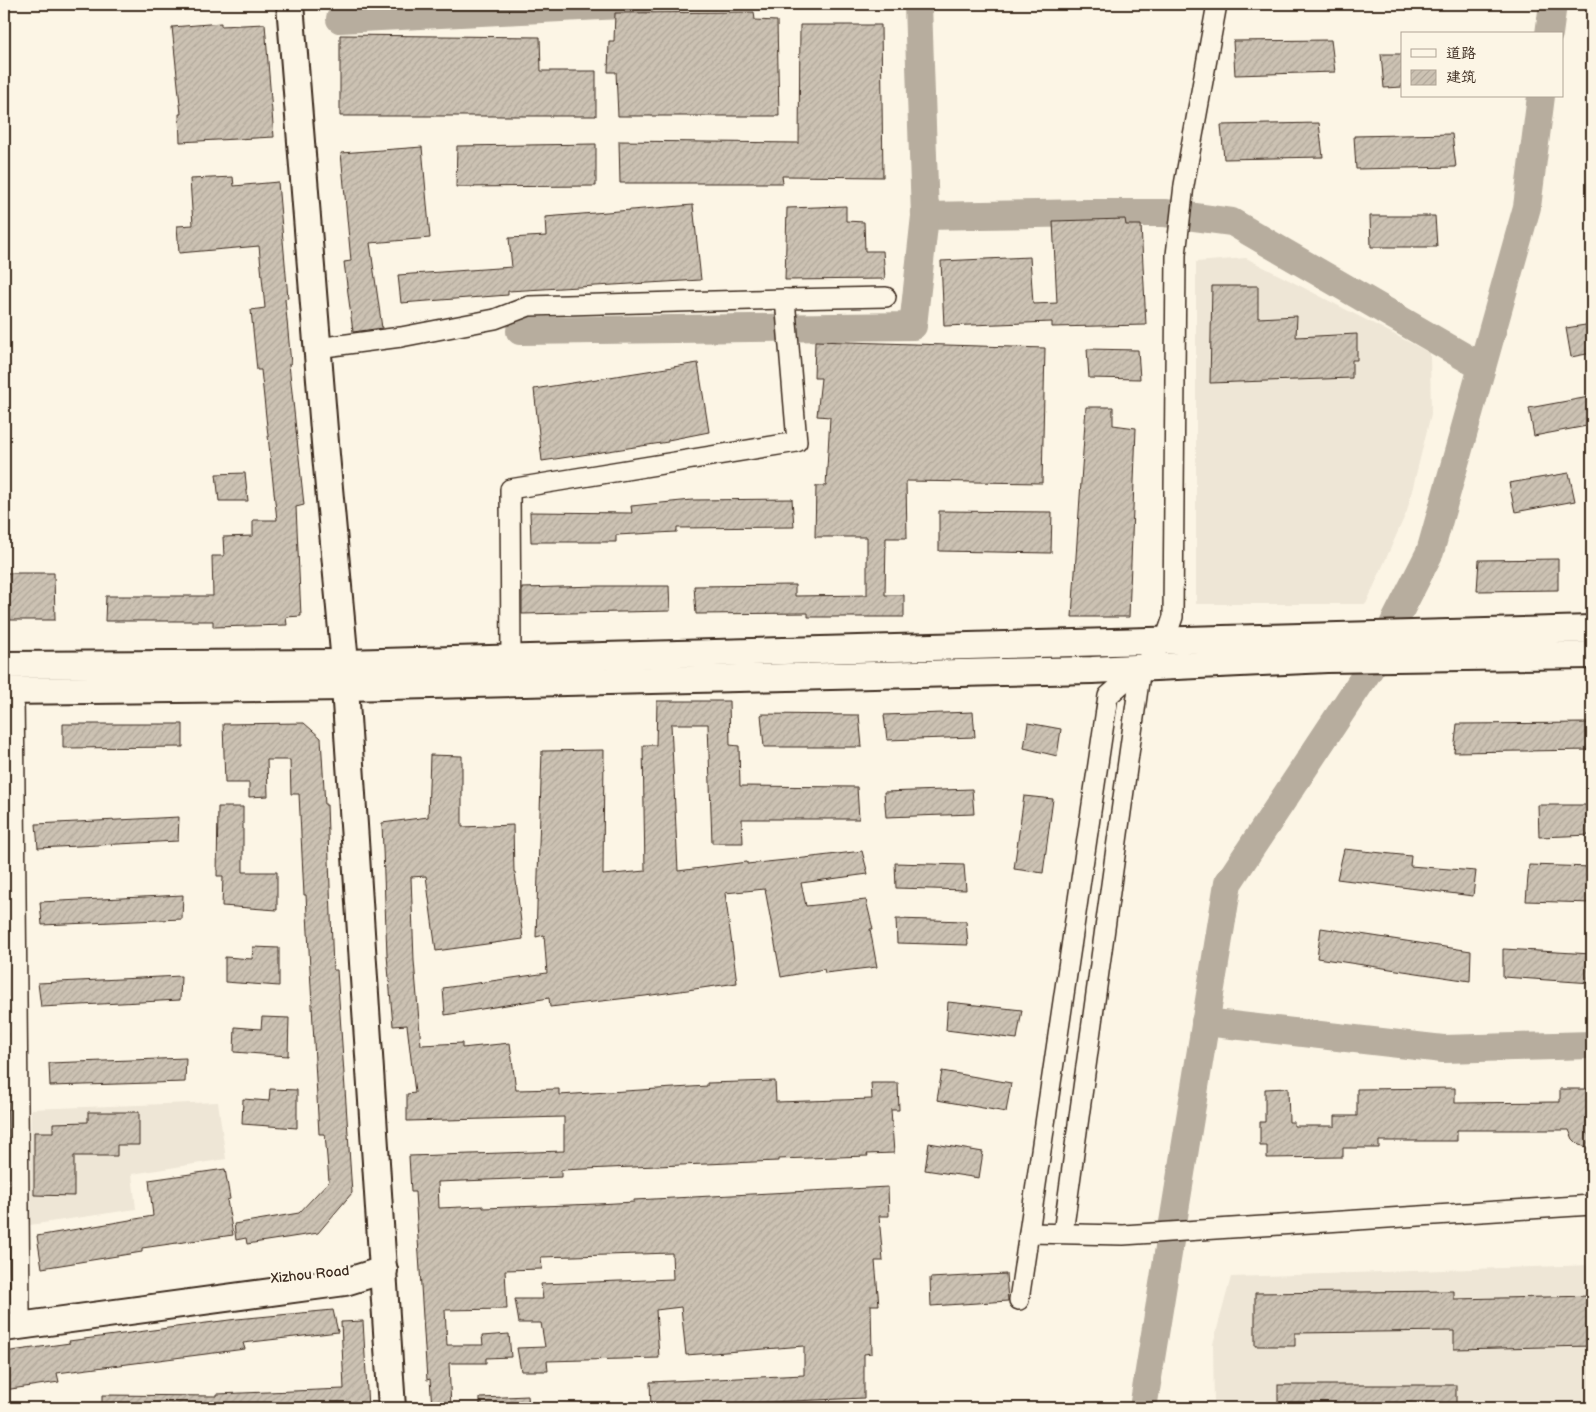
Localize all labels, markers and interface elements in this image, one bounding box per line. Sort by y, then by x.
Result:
legend [1401,32,1564,98]
text: 道路 [1446,44,1476,63]
text: 建筑 [1446,68,1476,87]
street label: Xizhou Road [269,1262,350,1287]

